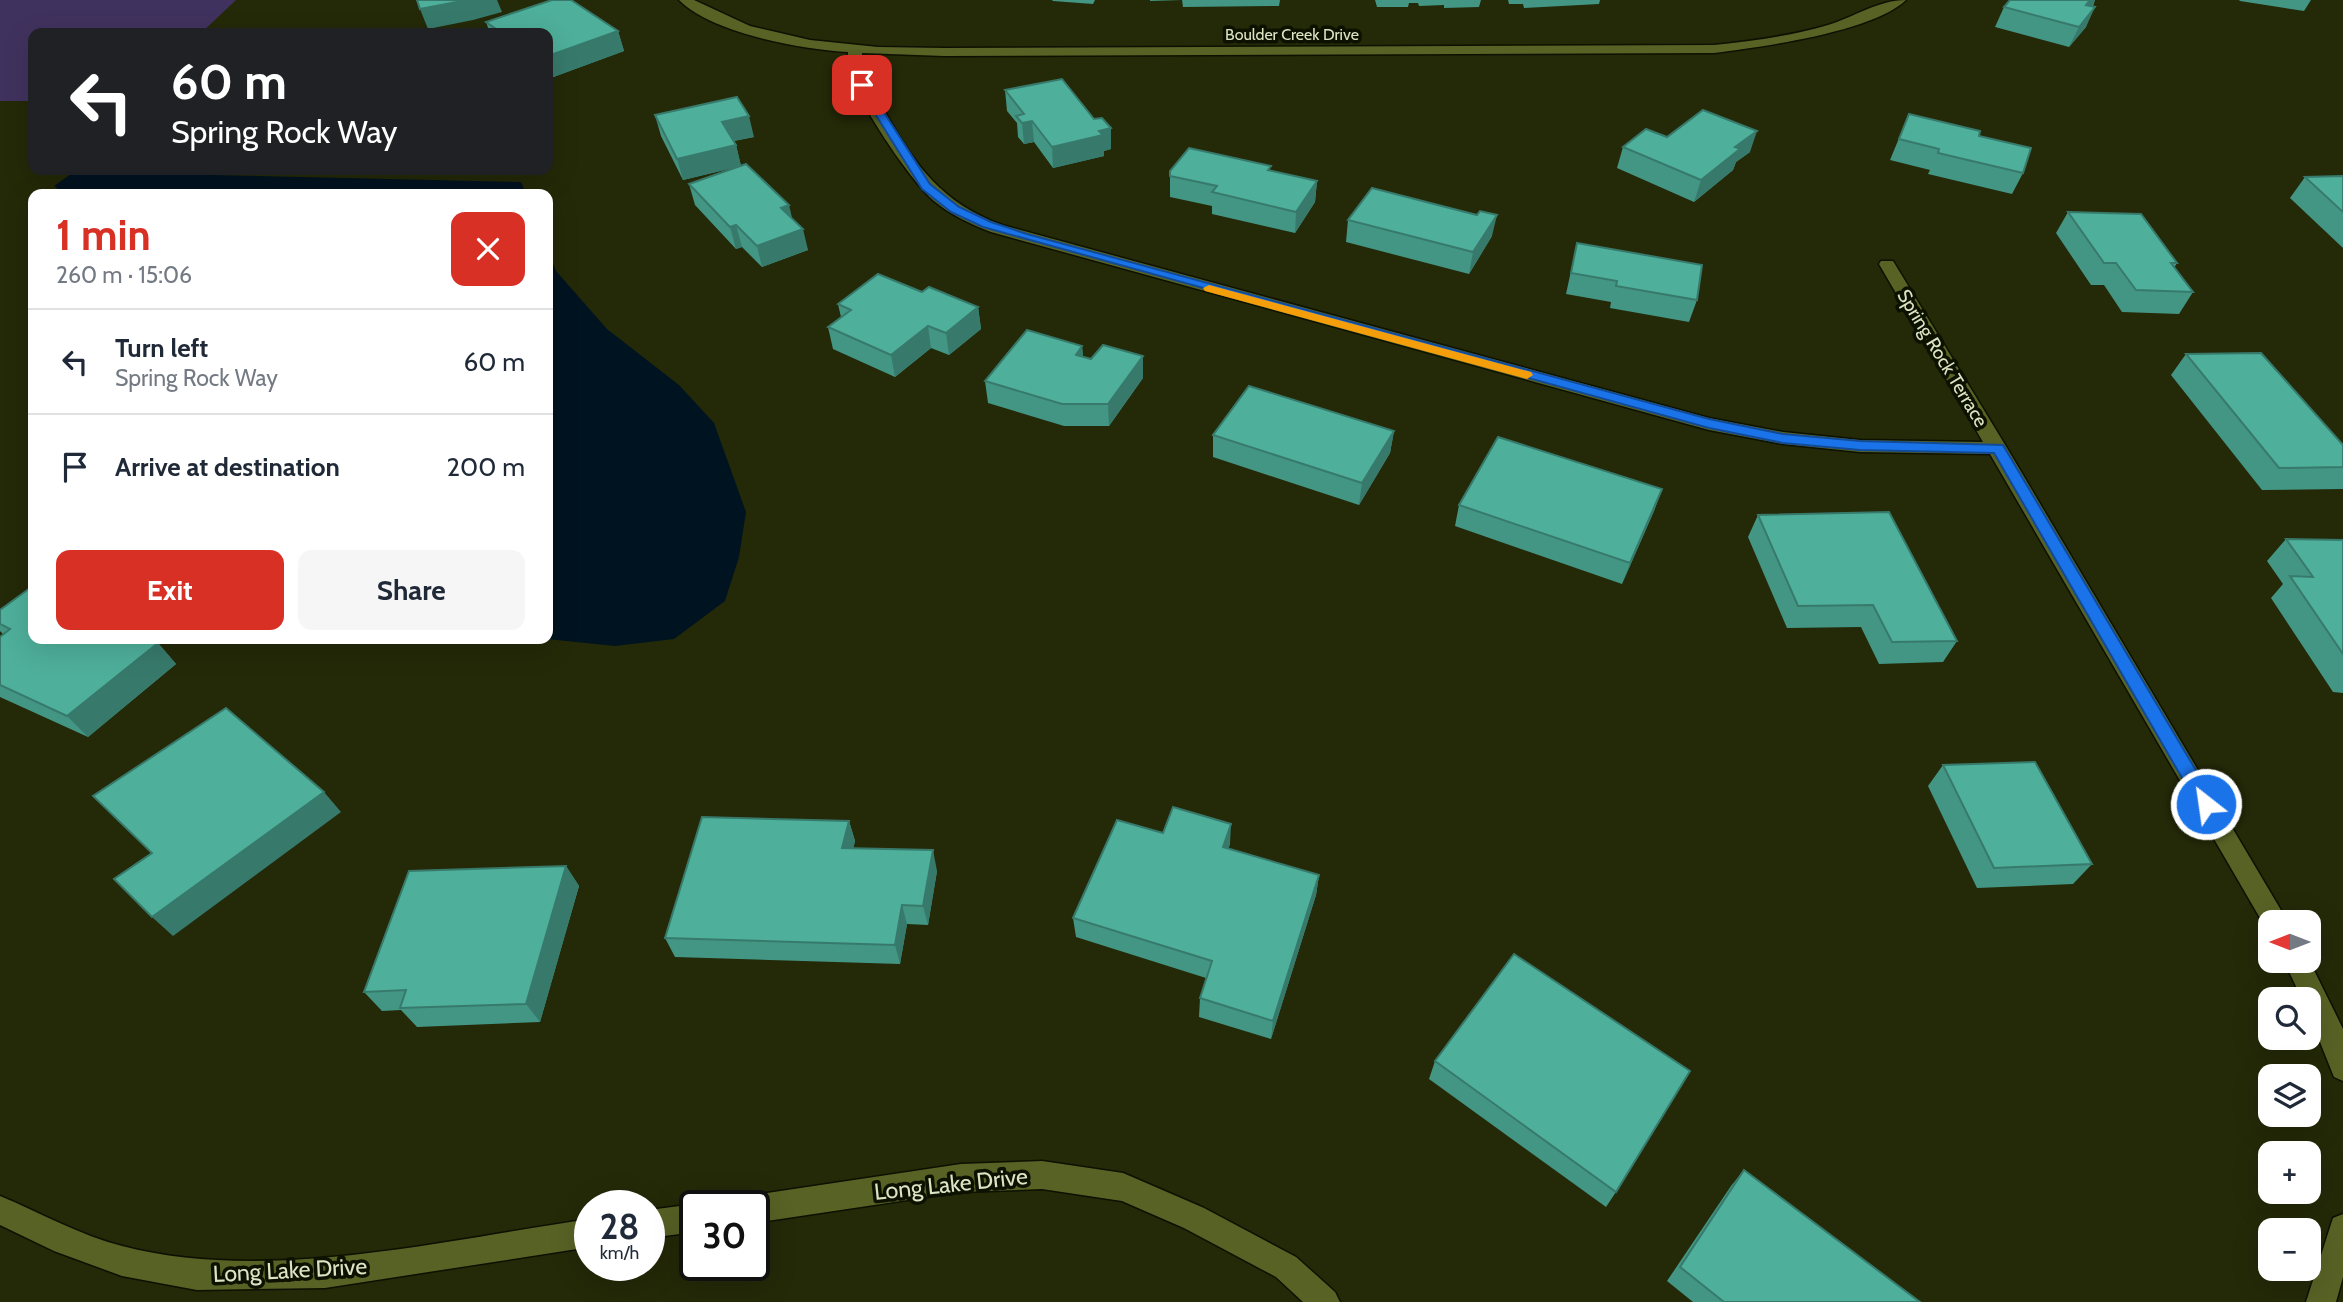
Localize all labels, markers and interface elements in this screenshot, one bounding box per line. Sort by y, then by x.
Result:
street label: Boulder Creek Drive [1225,25,1359,44]
text: 60 m [171,52,287,111]
pin [832,55,892,115]
icon: left [56,56,147,147]
icon: arrive [843,66,881,104]
text: Spring Rock Way [171,112,397,151]
text: 1 min [56,209,151,261]
button: close [451,212,525,286]
text: 260 m · 15:06 [56,261,192,289]
street label: Spring Rock Terrace [1892,285,1993,431]
text: Turn left [115,332,208,364]
icon: left [56,343,94,381]
text: 60 m [463,346,525,378]
text: Spring Rock Way [115,364,278,392]
icon: arrive [56,448,94,486]
text: Arrive at destination [115,451,340,483]
text: 200 m [446,451,525,483]
button: Exit [56,550,284,630]
button: Share [298,550,525,630]
position arrow [2169,767,2243,841]
north arrow [2258,910,2320,973]
map controls [2258,910,2321,1281]
button: search [2258,987,2321,1050]
button: layers [2258,1064,2321,1127]
button: + [2258,1141,2321,1204]
street label: Long Lake Drive [873,1162,1029,1206]
speed limit sign: 30 [679,1190,770,1281]
text: 28 [600,1205,639,1248]
button: − [2258,1218,2321,1281]
text: km/h [600,1242,639,1264]
street label: Long Lake Drive [212,1252,368,1288]

